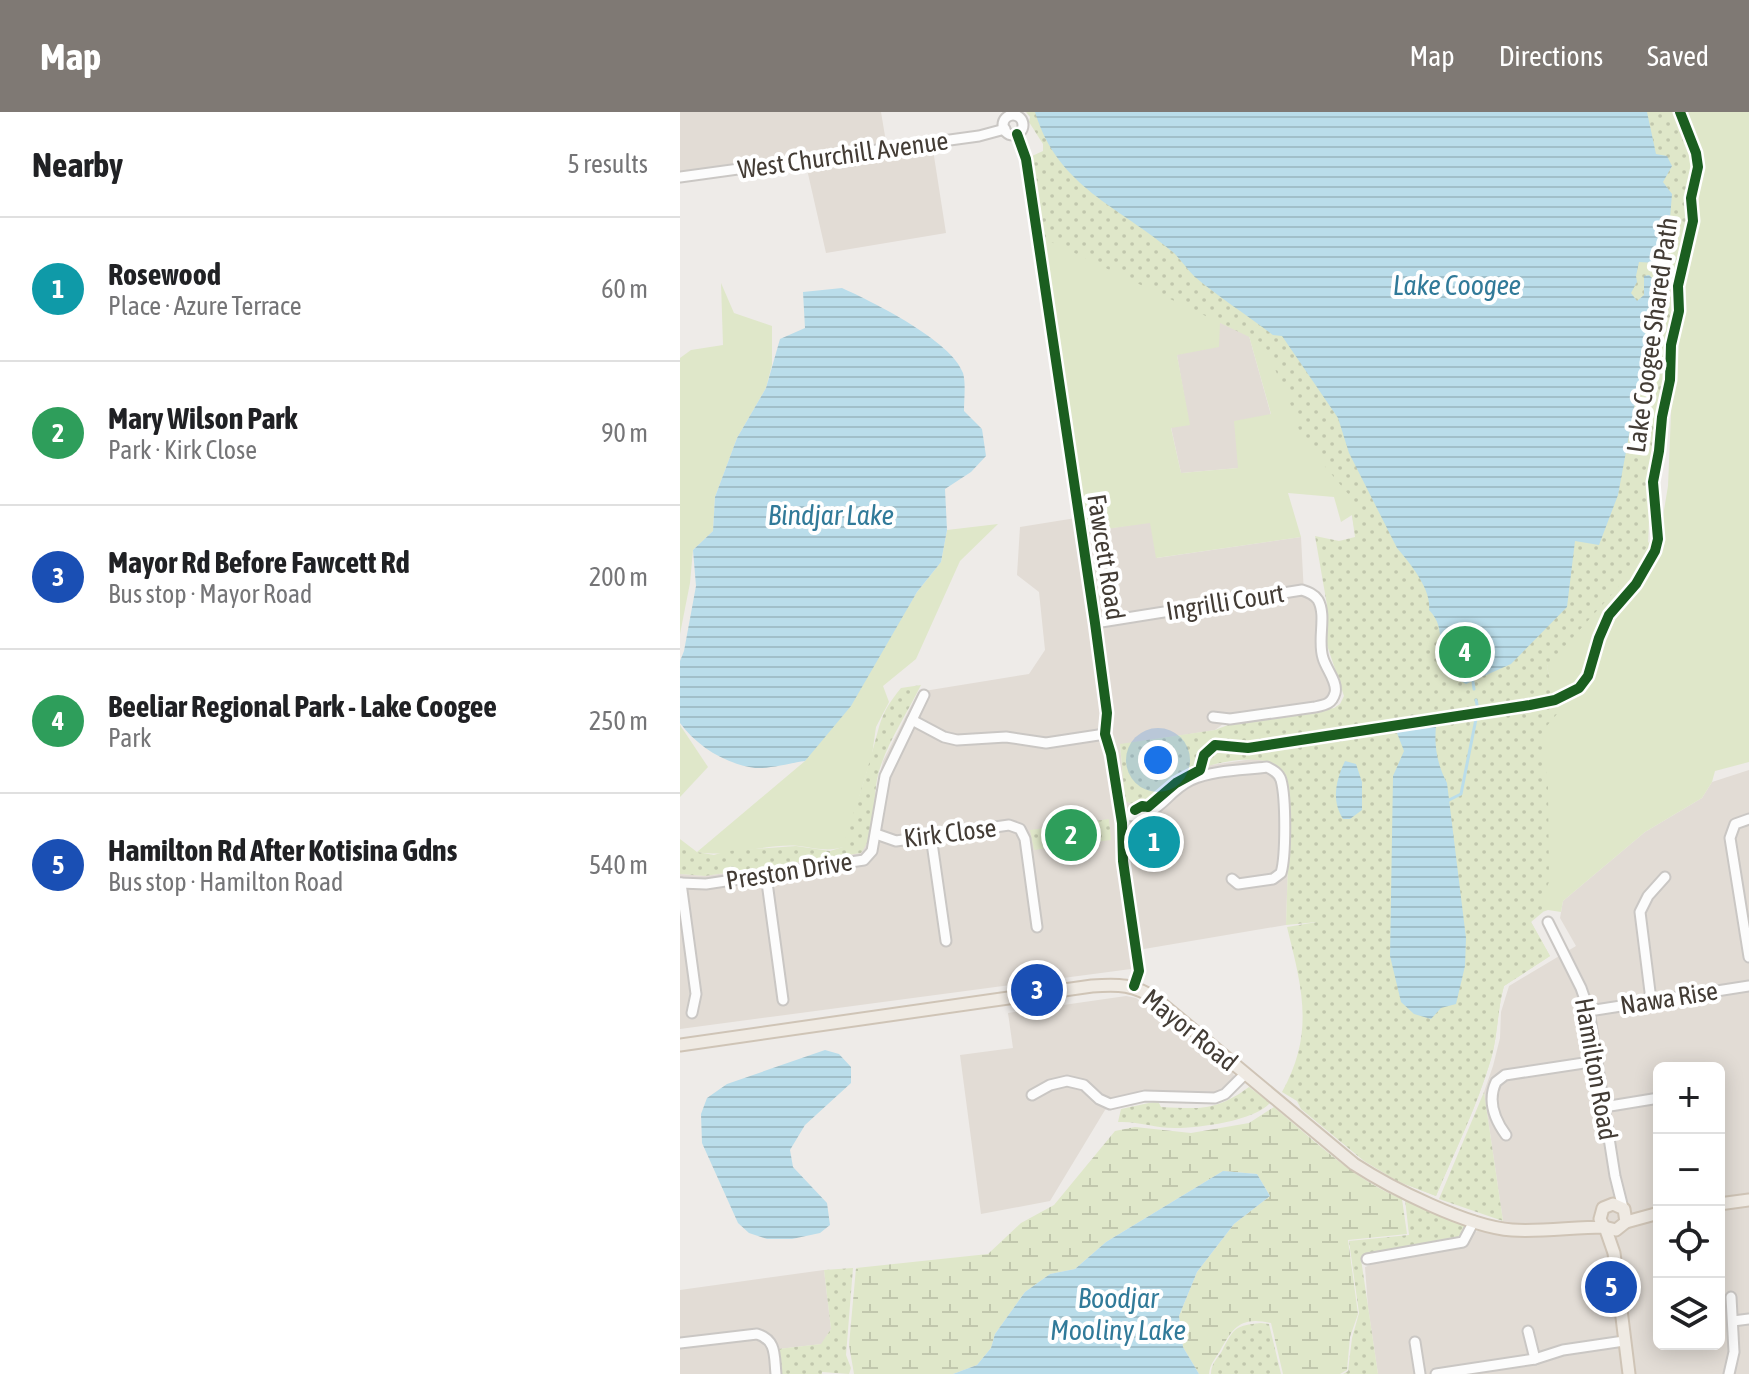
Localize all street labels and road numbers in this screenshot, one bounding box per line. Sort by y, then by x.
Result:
street label: West Churchill Avenue [736,125,950,185]
street label: Lake Coogee Shared Path [1621,215,1683,455]
street label: Fawcett Road [1081,492,1131,622]
street label: Ingrilli Court [1164,578,1286,626]
street label: Kirk Close [902,812,998,854]
street label: Preston Drive [724,846,854,896]
street label: Nawa Rise [1618,975,1720,1021]
street label: Mayor Road [1137,983,1243,1077]
street label: Hamilton Road [1569,995,1623,1143]

